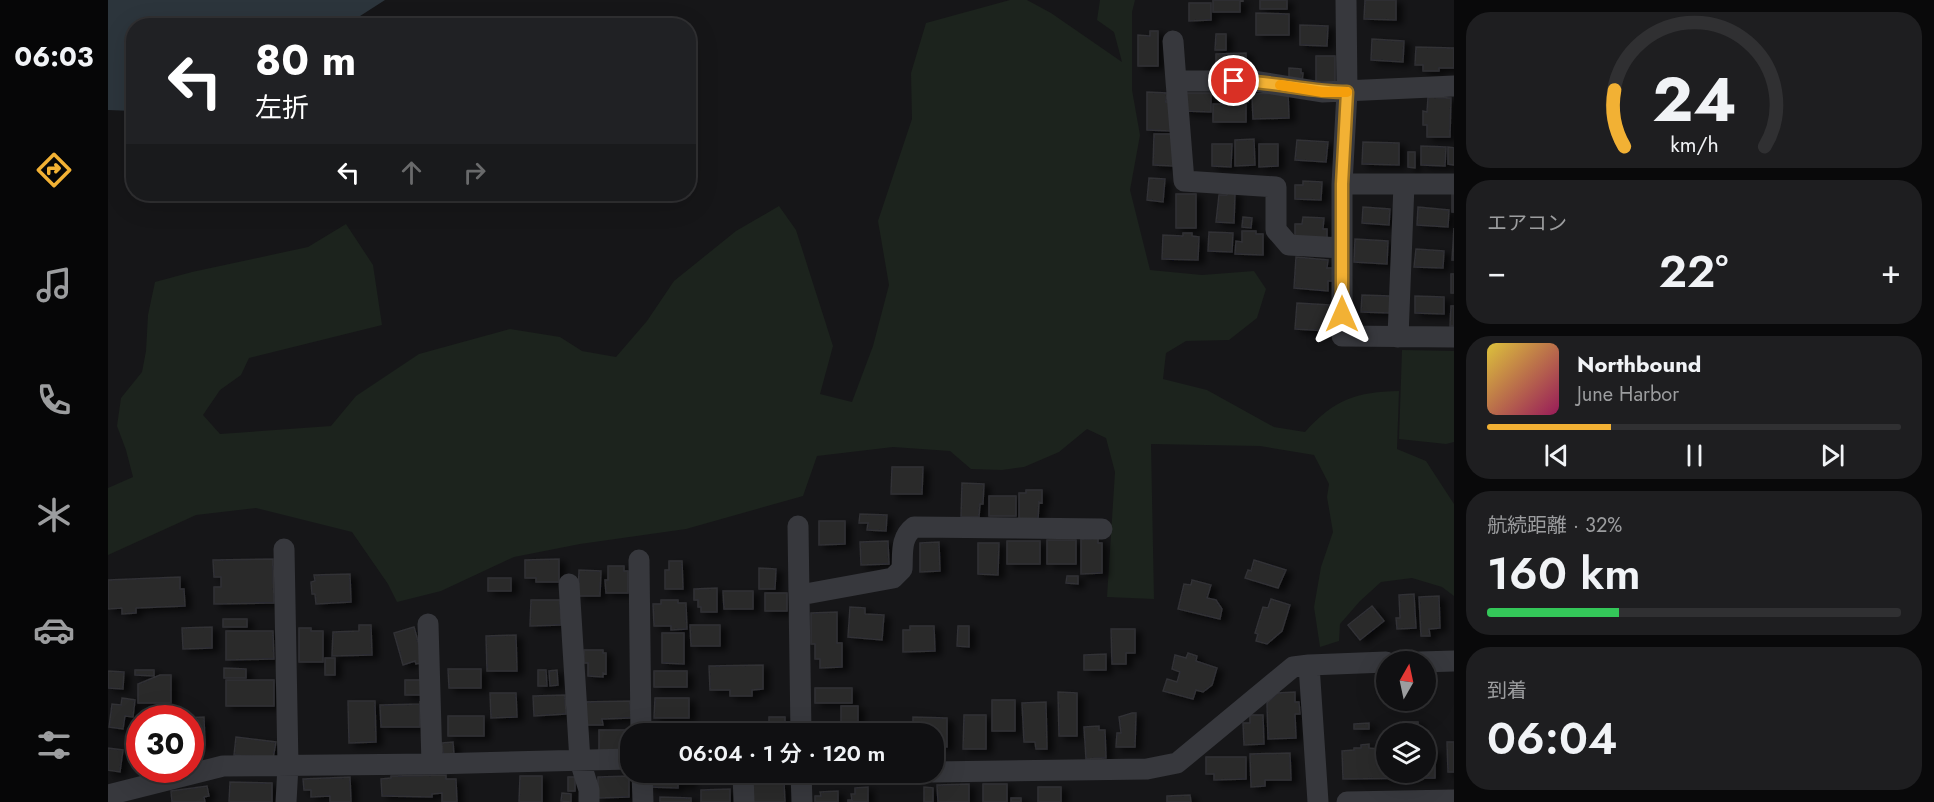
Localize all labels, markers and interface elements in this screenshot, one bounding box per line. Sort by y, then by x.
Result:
text: 80 m [255,30,356,91]
text: 06:03 [14,37,94,76]
icon: left [156,42,234,120]
text: 24 [1652,54,1736,144]
pin [1208,55,1259,106]
icon: arrive [1217,64,1250,97]
text: 左折 [255,88,309,127]
text: km/h [1670,129,1718,160]
icon: directions [33,149,75,191]
icon: left [332,156,365,189]
icon: ahead [395,156,428,189]
icon: right [458,156,491,189]
text: エアコン [1487,209,1567,238]
text: 22° [1659,239,1728,304]
text: − [1487,248,1506,295]
text: + [1881,248,1901,295]
icon: music [33,264,75,306]
position arrow [1310,282,1374,346]
text: Northbound [1577,348,1701,380]
icon: phone [33,379,75,421]
text: June Harbor [1577,380,1679,409]
icon: previous [1540,439,1573,472]
icon: pause [1678,439,1711,472]
icon: next [1816,439,1849,472]
icon: climate [33,494,75,536]
text: 航続距離 · 32% [1487,511,1622,540]
text: 160 km [1487,541,1641,606]
icon: car [33,609,75,651]
north arrow [1376,651,1436,711]
map controls [1376,651,1436,783]
text: 到着 [1487,676,1527,705]
speed limit sign: 30 [126,705,204,783]
text: 06:04 [1487,706,1618,771]
button: layers [1376,723,1436,783]
icon: filters [33,724,75,766]
text: 06:04 · 1 分 · 120 m [679,737,885,769]

